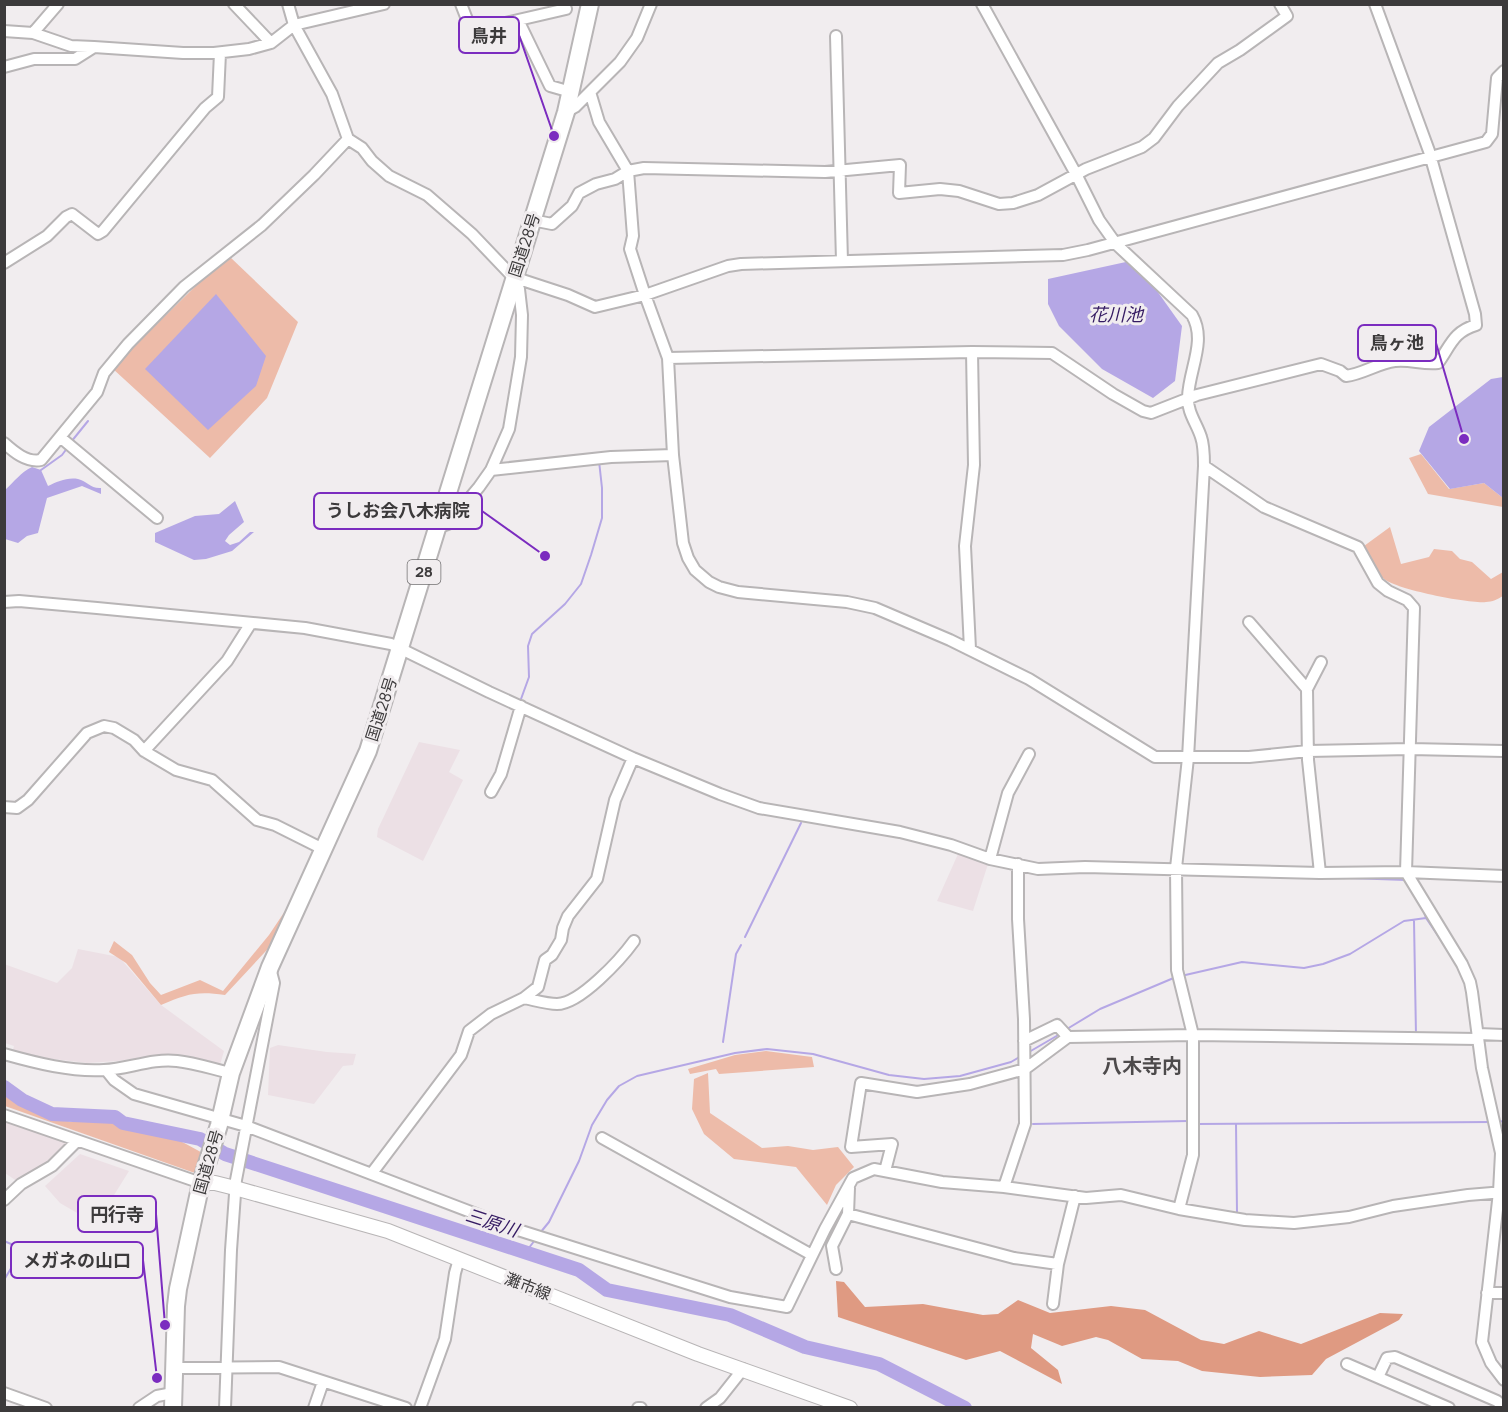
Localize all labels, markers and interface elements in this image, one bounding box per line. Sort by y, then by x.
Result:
callout: 鳥井 [459,17,519,53]
text: 鳥井 [471,23,507,47]
street label: 国道28号 [503,210,545,280]
water label: 花川池 [1089,302,1145,326]
callout: 鳥ヶ池 [1358,325,1436,361]
text: 鳥ヶ池 [1370,330,1424,354]
callout: うしお会八木病院 [314,493,482,529]
text: うしお会八木病院 [326,498,470,522]
road number: 28 [408,560,440,584]
street label: 国道28号 [360,674,402,744]
district label: 八木寺内 [1102,1052,1182,1079]
street label: 国道28号 [188,1127,228,1197]
callout: 円行寺 [78,1196,156,1232]
text: 円行寺 [90,1202,144,1226]
water label: 三原川 [463,1202,524,1242]
callout: メガネの山口 [11,1242,143,1278]
text: メガネの山口 [23,1248,131,1272]
street label: 灘市線 [502,1267,554,1305]

